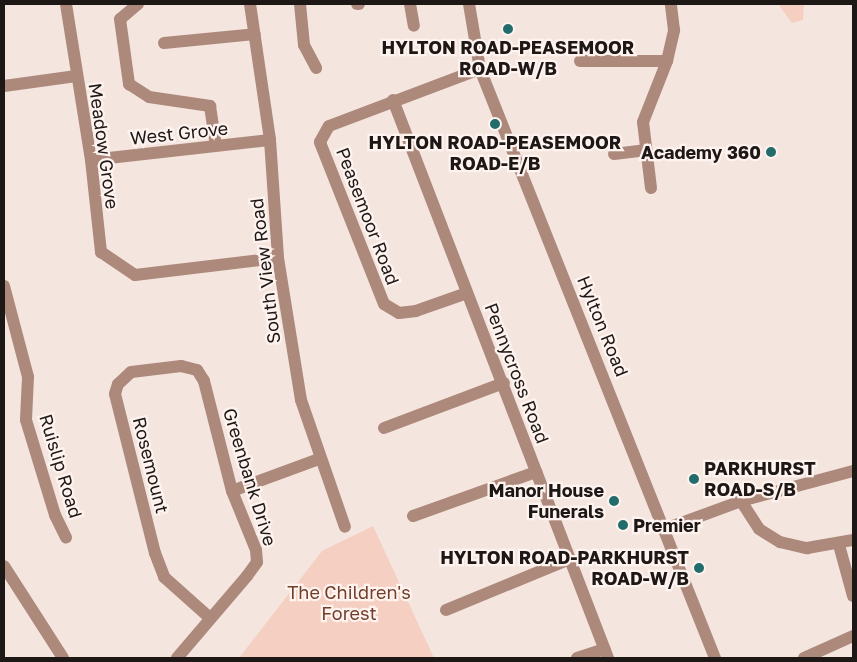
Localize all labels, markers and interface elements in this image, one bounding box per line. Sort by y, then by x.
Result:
marker: HYLTON ROAD-PEASEMOOR ROAD-W/B [502,23,514,35]
place label: HYLTON ROAD-PEASEMOOR ROAD-W/B [382,37,634,80]
street label: Meadow Grove [84,82,124,210]
street label: West Grove [129,117,229,149]
marker: HYLTON ROAD-PEASEMOOR ROAD-E/B [489,118,501,130]
place label: HYLTON ROAD-PEASEMOOR ROAD-E/B [369,132,621,174]
place label: Academy 360 [641,141,761,163]
street label: Peasemoor Road [332,144,404,288]
marker: Academy 360 [765,146,777,158]
street label: South View Road [245,197,285,345]
street label: Hylton Road [573,272,633,380]
street label: Pennycross Road [480,300,554,446]
street label: Greenbank Drive [219,405,281,549]
street label: Ruislip Road [35,411,87,521]
street label: Rosemount [129,415,173,515]
place label: PARKHURST ROAD-S/B [704,458,816,500]
marker: PARKHURST ROAD-S/B [688,473,700,485]
place label: Manor House Funerals [488,480,604,522]
marker: Manor House Funerals [608,495,620,507]
place label: Premier [633,514,701,536]
marker: Premier [617,519,629,531]
place label: HYLTON ROAD-PARKHURST ROAD-W/B [440,547,689,590]
marker: HYLTON ROAD-PARKHURST ROAD-W/B [693,562,705,574]
park label: The Children's Forest [287,582,411,624]

